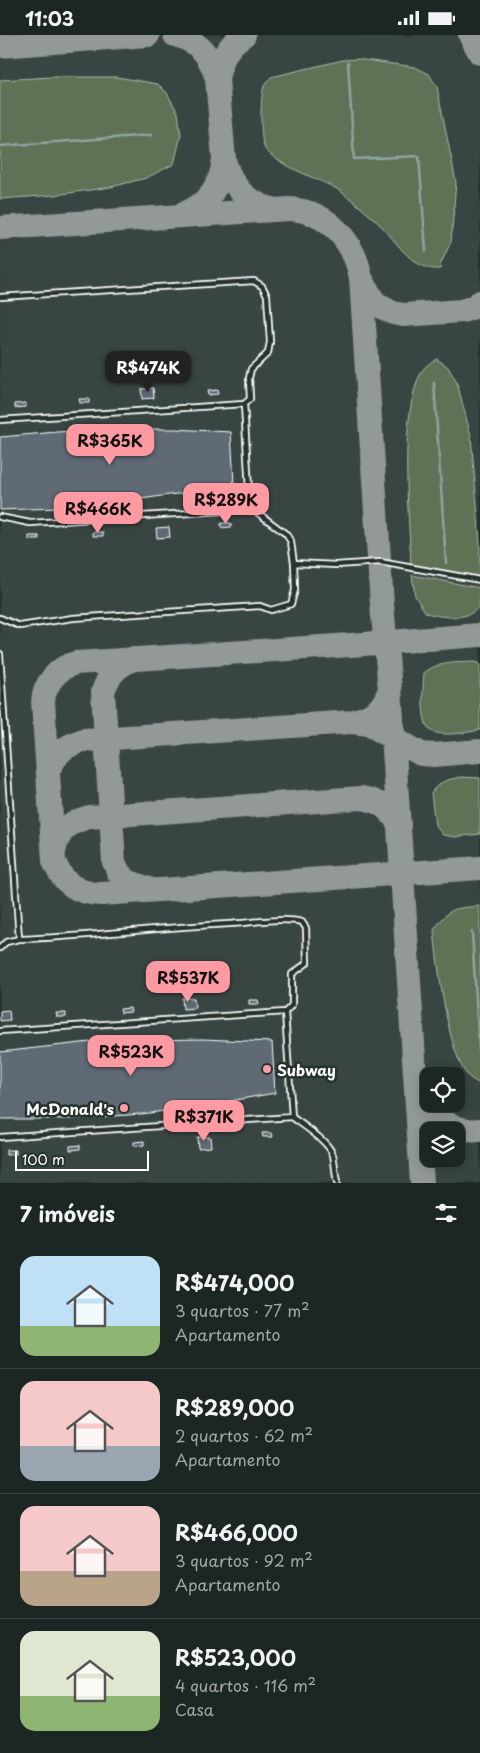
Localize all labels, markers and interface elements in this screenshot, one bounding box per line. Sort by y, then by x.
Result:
text: 11:03 [25,4,74,32]
pin: R$474K [107,351,189,393]
text: R$474K [116,355,180,379]
pin: R$365K [69,423,151,466]
text: R$365K [77,428,143,452]
pin: R$289K [185,483,267,525]
text: R$289K [194,487,258,511]
pin: R$466K [57,491,139,534]
text: R$466K [65,496,131,520]
pin: R$537K [147,961,229,1003]
text: R$537K [157,965,219,989]
pin: R$523K [90,1035,172,1077]
text: R$523K [98,1039,164,1063]
place label: Subway [277,1058,336,1081]
marker: Subway [261,1063,273,1075]
map controls [420,1067,465,1167]
button: locate [420,1067,465,1112]
place label: McDonald's [26,1097,114,1120]
pin: R$371K [163,1099,245,1142]
marker: McDonald's [118,1102,130,1114]
text: R$371K [174,1104,234,1128]
button: layers [420,1122,465,1167]
scale bar [15,1148,149,1171]
text: 100 m [22,1149,65,1170]
text: 7 imóveis [20,1197,115,1229]
icon: filters [432,1199,460,1227]
text: R$474,000 [175,1266,294,1298]
icon: home [60,1276,120,1336]
text: 3 quartos · 77 m² [175,1298,310,1322]
text: Apartamento [175,1322,280,1346]
text: R$289,000 [175,1391,294,1423]
icon: home [60,1401,120,1461]
text: 2 quartos · 62 m² [175,1423,313,1447]
text: Apartamento [175,1447,280,1471]
text: R$466,000 [175,1516,298,1548]
icon: home [60,1526,120,1586]
text: 3 quartos · 92 m² [175,1548,313,1572]
text: Apartamento [175,1572,280,1596]
text: R$523,000 [175,1641,296,1673]
icon: home [60,1651,120,1711]
text: 4 quartos · 116 m² [175,1673,316,1697]
text: Casa [175,1697,214,1721]

